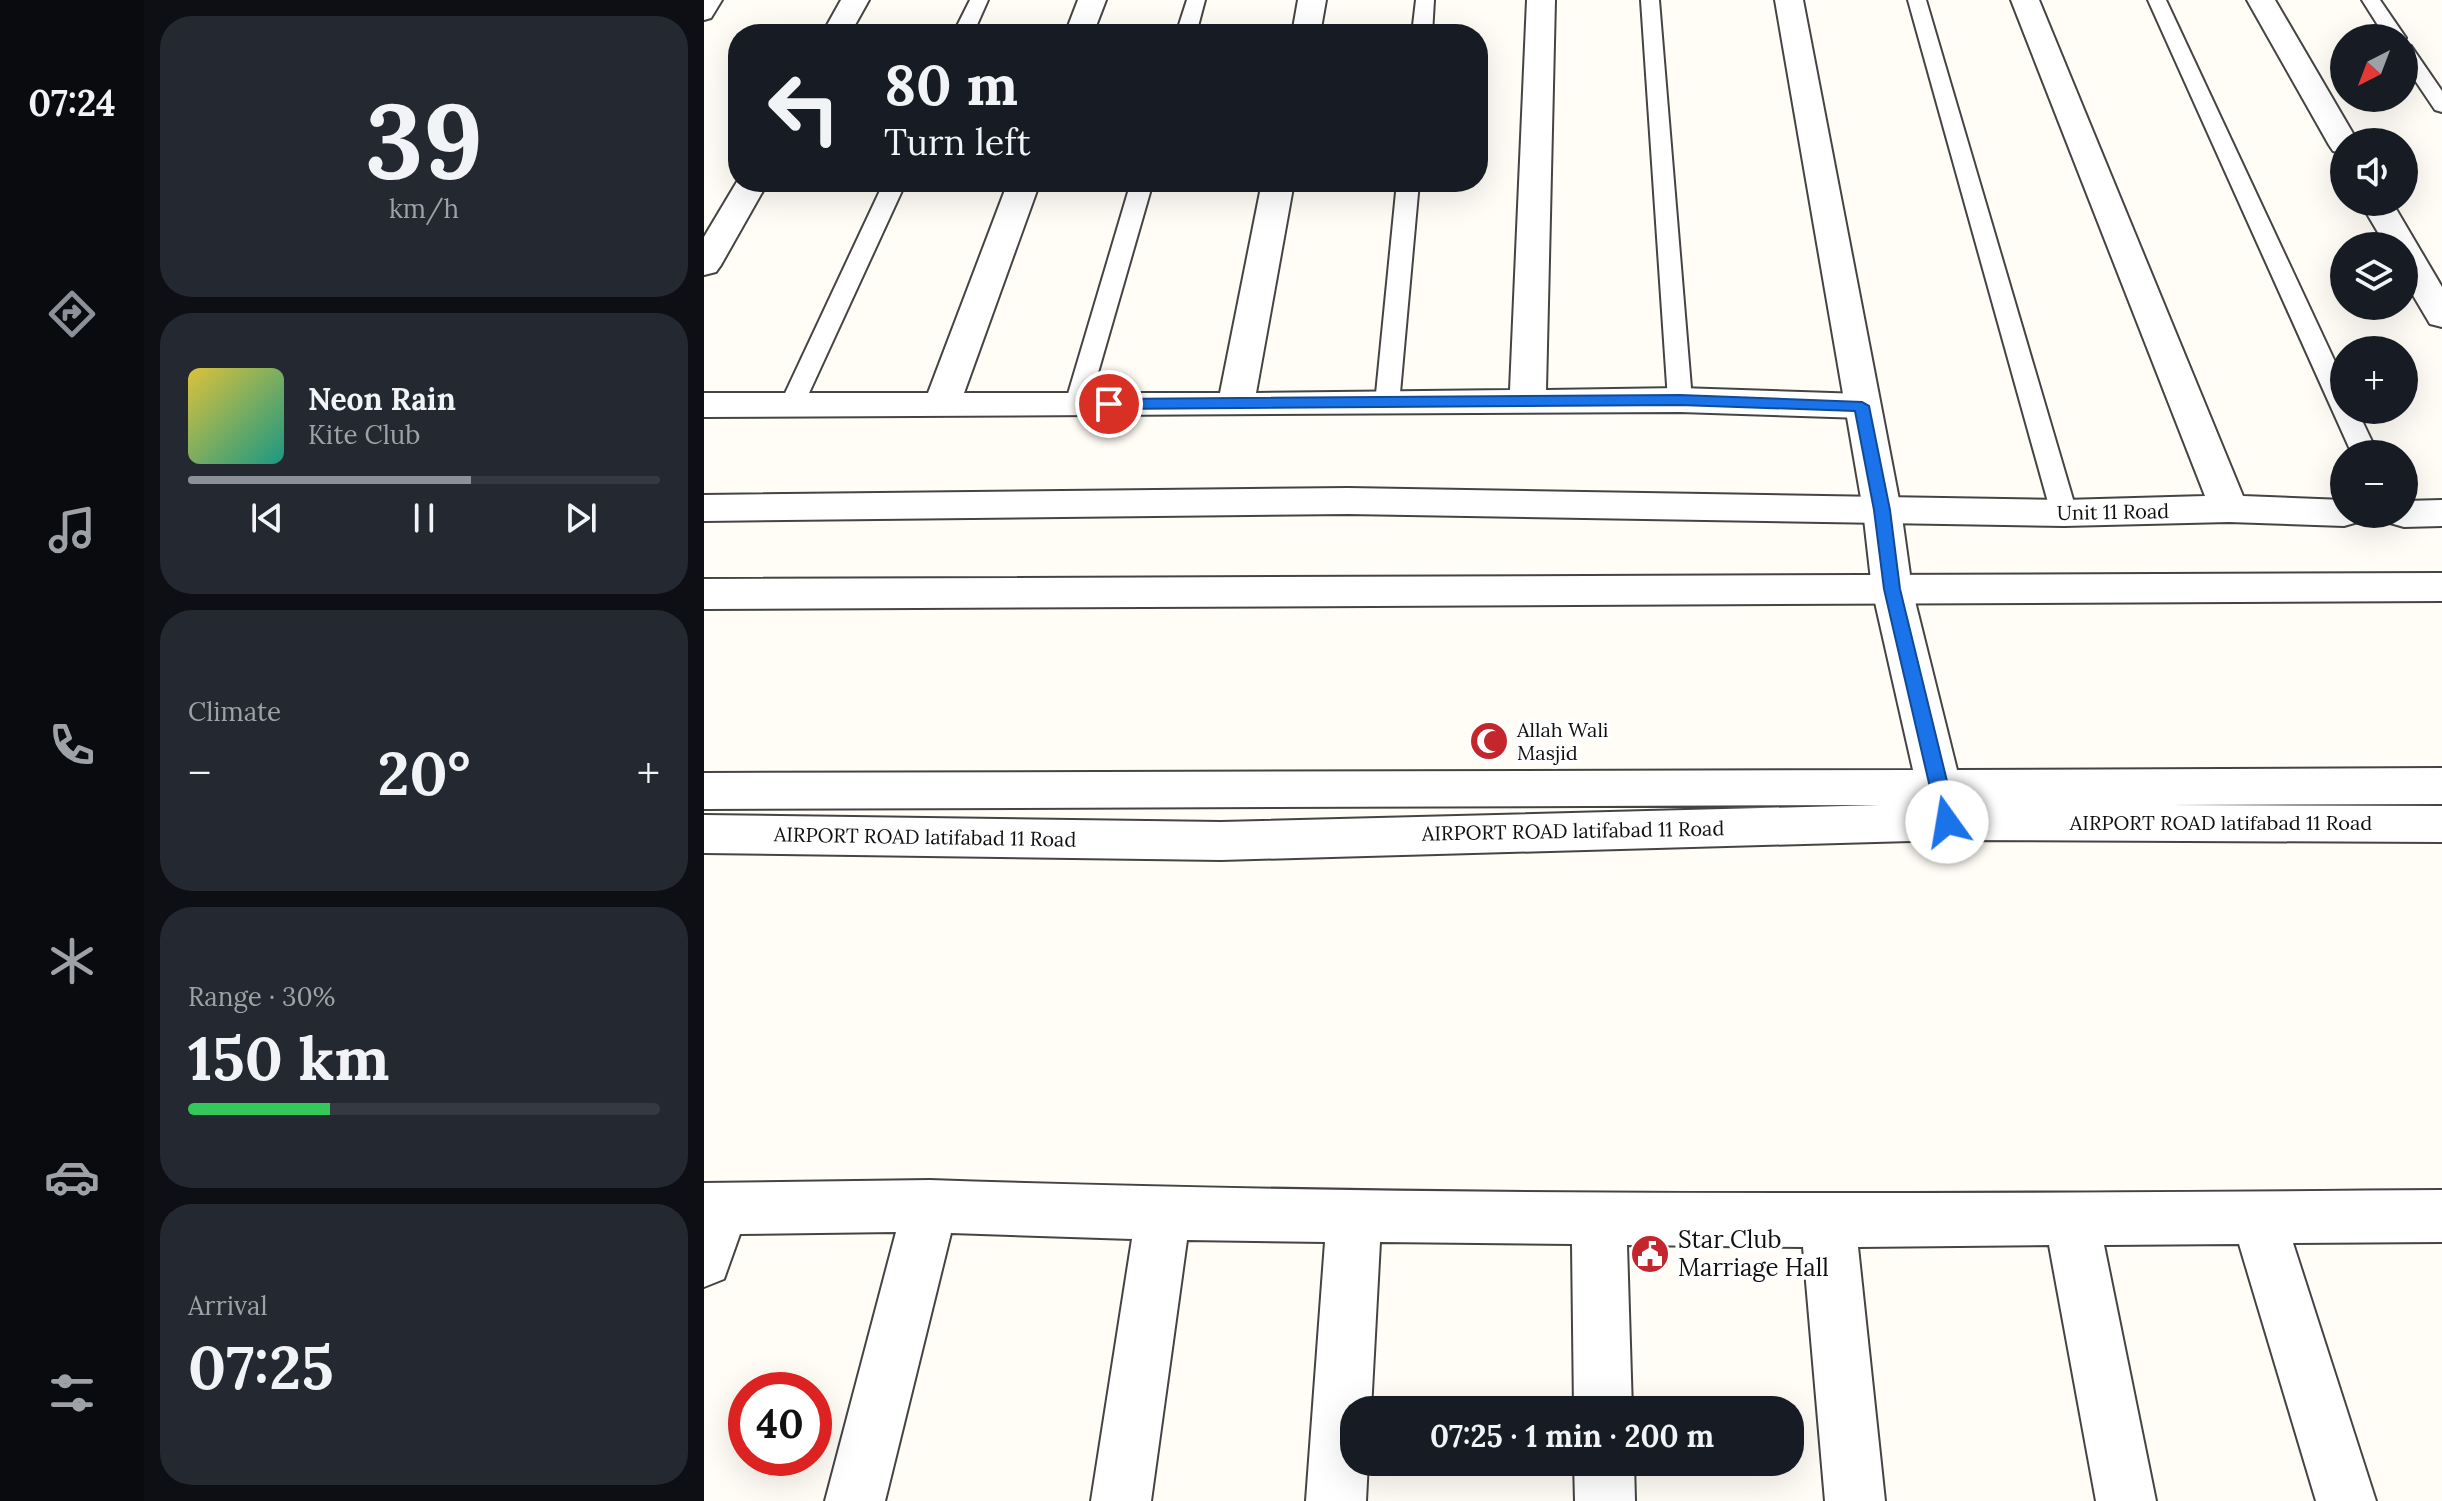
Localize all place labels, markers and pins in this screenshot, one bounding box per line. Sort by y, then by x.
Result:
pin [1075,370,1143,438]
place label: Allah Wali Masjid [1516,717,1608,765]
mosque icon: Allah Wali Masjid [1468,720,1510,762]
place label: Star Club Marriage Hall [1678,1224,1829,1283]
public building icon: Star Club Marriage Hall [1629,1233,1671,1275]

